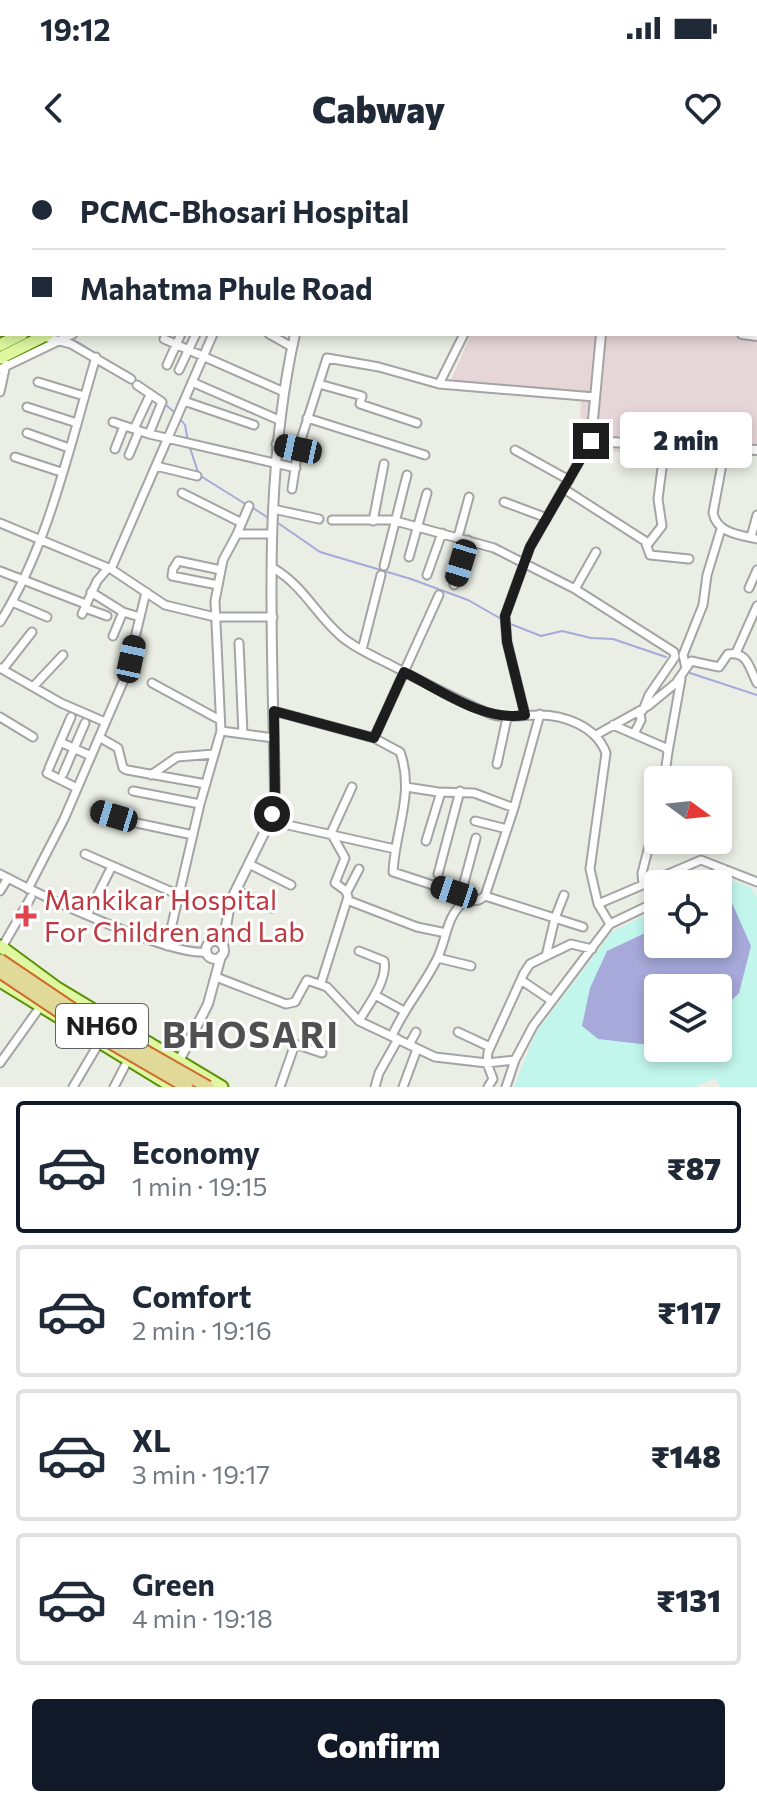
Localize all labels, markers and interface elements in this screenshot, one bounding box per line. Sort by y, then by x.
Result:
text: 19:12 [40,10,111,47]
icon: back [32,86,76,130]
text: Cabway [312,86,445,130]
icon: heart [681,86,725,130]
text: PCMC-Bhosari Hospital [80,192,409,229]
text: Mahatma Phule Road [80,269,373,306]
callout: 2 min [619,413,751,469]
route end [573,423,609,459]
text: 2 min [653,424,719,455]
car [272,432,324,466]
car [443,537,479,589]
car [114,633,148,685]
north arrow [644,766,732,854]
map controls [644,766,732,1062]
route start [254,796,290,832]
car [88,798,140,834]
button: locate [644,870,732,958]
car [427,873,481,911]
place label: Mankikar Hospital For Children and Lab [44,882,305,948]
marker: Mankikar Hospital For Children and Lab [15,905,37,927]
button: layers [644,974,732,1062]
road number: NH60 [56,1004,148,1048]
district label: BHOSARI [162,1011,340,1055]
icon: car [36,1131,108,1203]
text: Economy [132,1133,260,1170]
text: ₹87 [667,1149,721,1186]
text: 1 min · 19:15 [132,1170,268,1201]
icon: car [36,1275,108,1347]
text: Comfort [132,1277,251,1314]
text: ₹117 [657,1293,721,1330]
text: 2 min · 19:16 [132,1314,272,1345]
icon: car [36,1419,108,1491]
text: XL [132,1421,171,1458]
text: ₹148 [651,1437,721,1474]
text: 3 min · 19:17 [132,1458,270,1489]
icon: car [36,1563,108,1635]
text: Green [132,1565,215,1602]
text: ₹131 [656,1581,721,1618]
text: 4 min · 19:18 [132,1602,273,1633]
button: Confirm [32,1699,725,1791]

